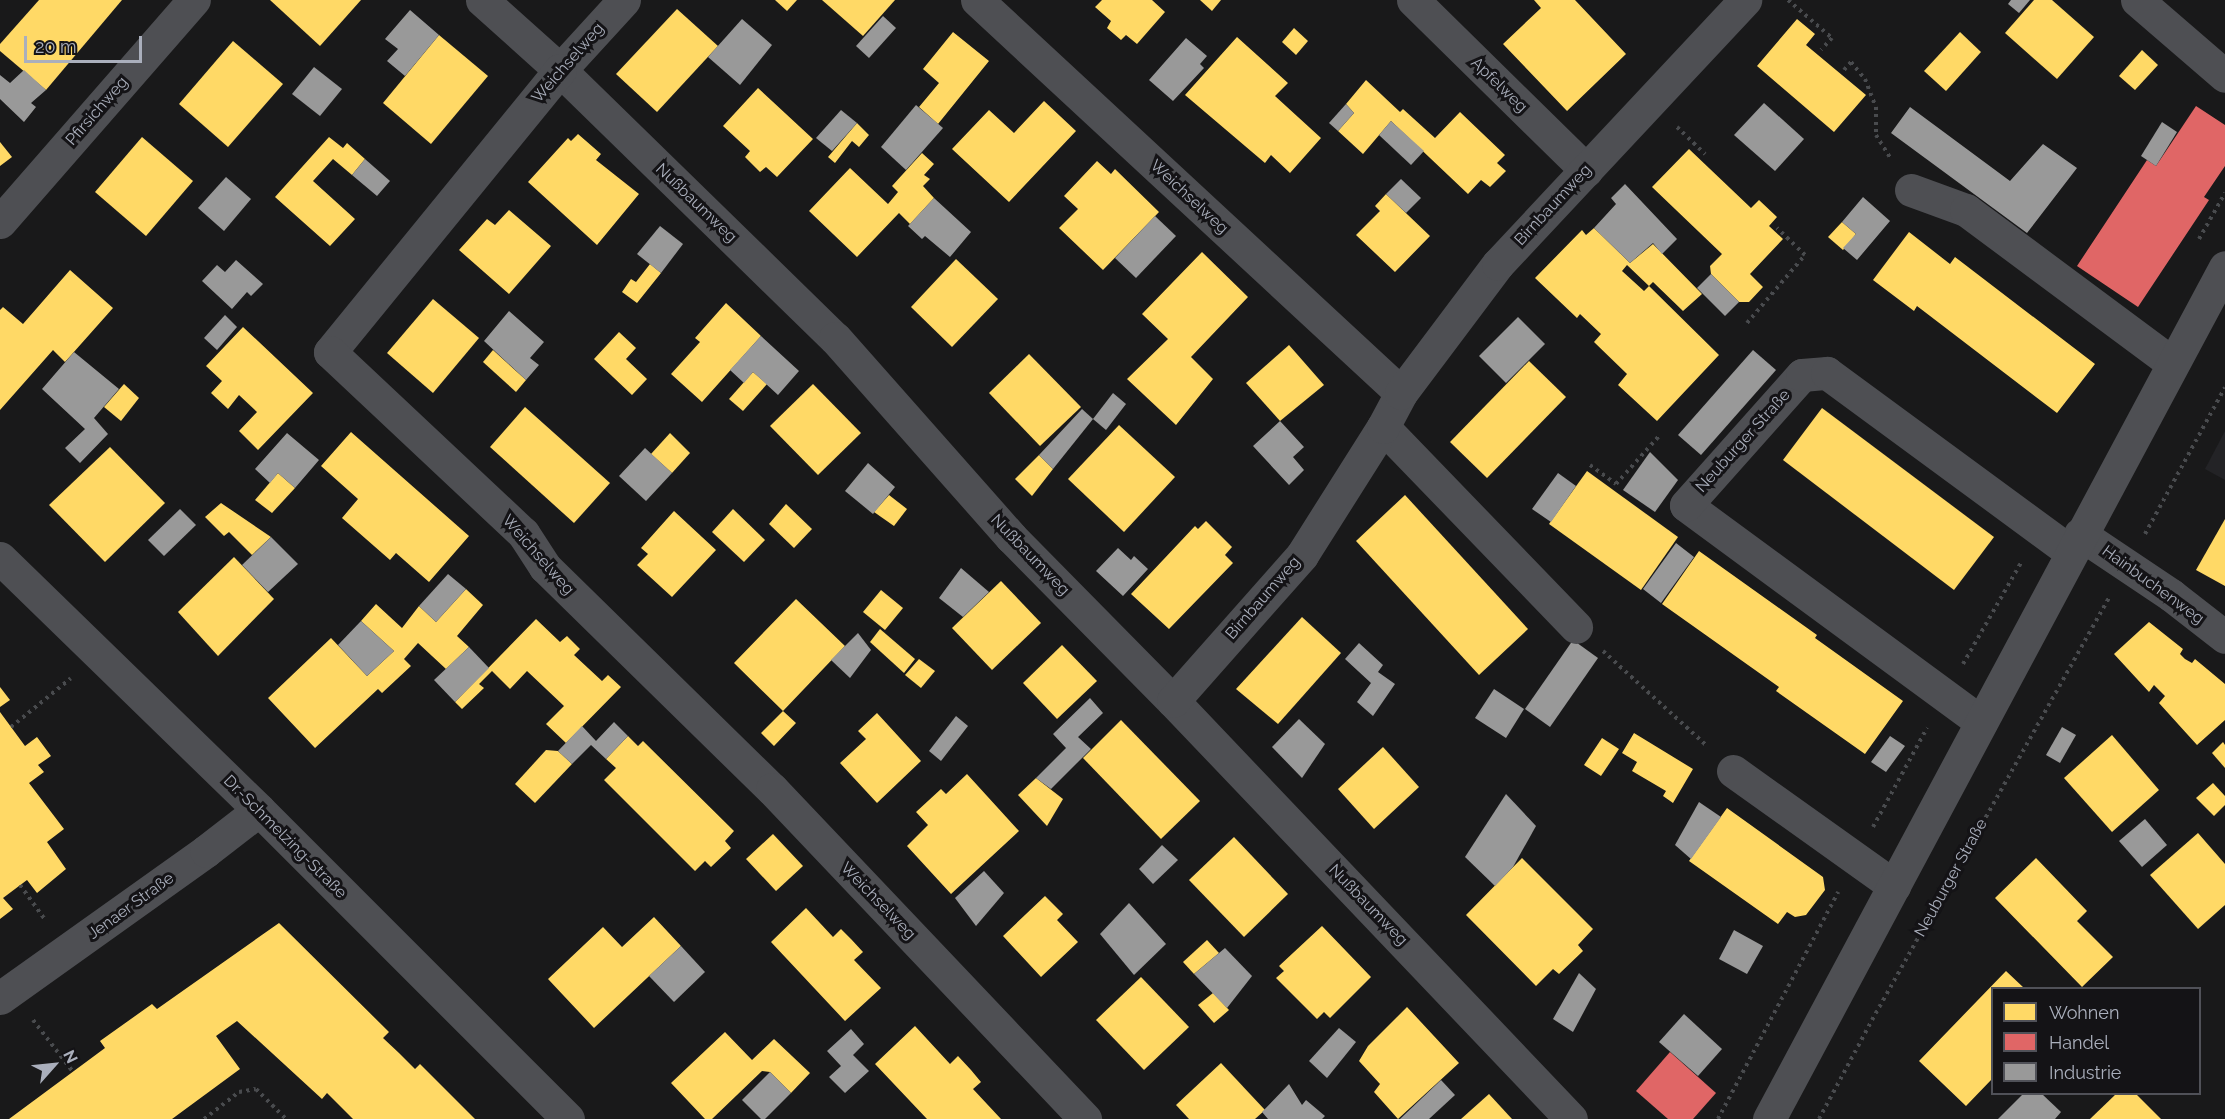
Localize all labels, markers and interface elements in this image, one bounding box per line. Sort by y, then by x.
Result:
street label: Weichselweg [528,19,608,107]
scale bar [27,24,146,62]
text: 20 m [35,36,77,57]
street label: Apfelweg [1467,53,1531,117]
street label: Pfirsichweg [62,73,132,149]
street label: Weichselweg [1146,156,1232,238]
street label: Nußbaumweg [651,160,741,246]
street label: Birnbaumweg [1511,161,1595,249]
street label: Neuburger Straße [1692,385,1794,497]
street label: Nußbaumweg [987,510,1073,600]
street label: Weichselweg [498,511,578,599]
street label: Hainbuchenweg [2098,542,2208,628]
street label: Birnbaumweg [1222,553,1304,643]
street label: Dr.-Schmelzing-Straße [219,771,351,903]
street label: Neuburger Straße [1911,815,1991,941]
street label: Weichselweg [836,858,920,944]
street label: Nußbaumweg [1325,860,1411,950]
street label: Jenaer Straße [84,868,178,944]
legend [1991,987,2201,1095]
text: Wohnen [2049,1002,2119,1023]
text: Handel [2049,1032,2109,1053]
north arrow [24,1035,84,1095]
text: N [59,1047,82,1066]
text: Industrie [2049,1062,2121,1083]

